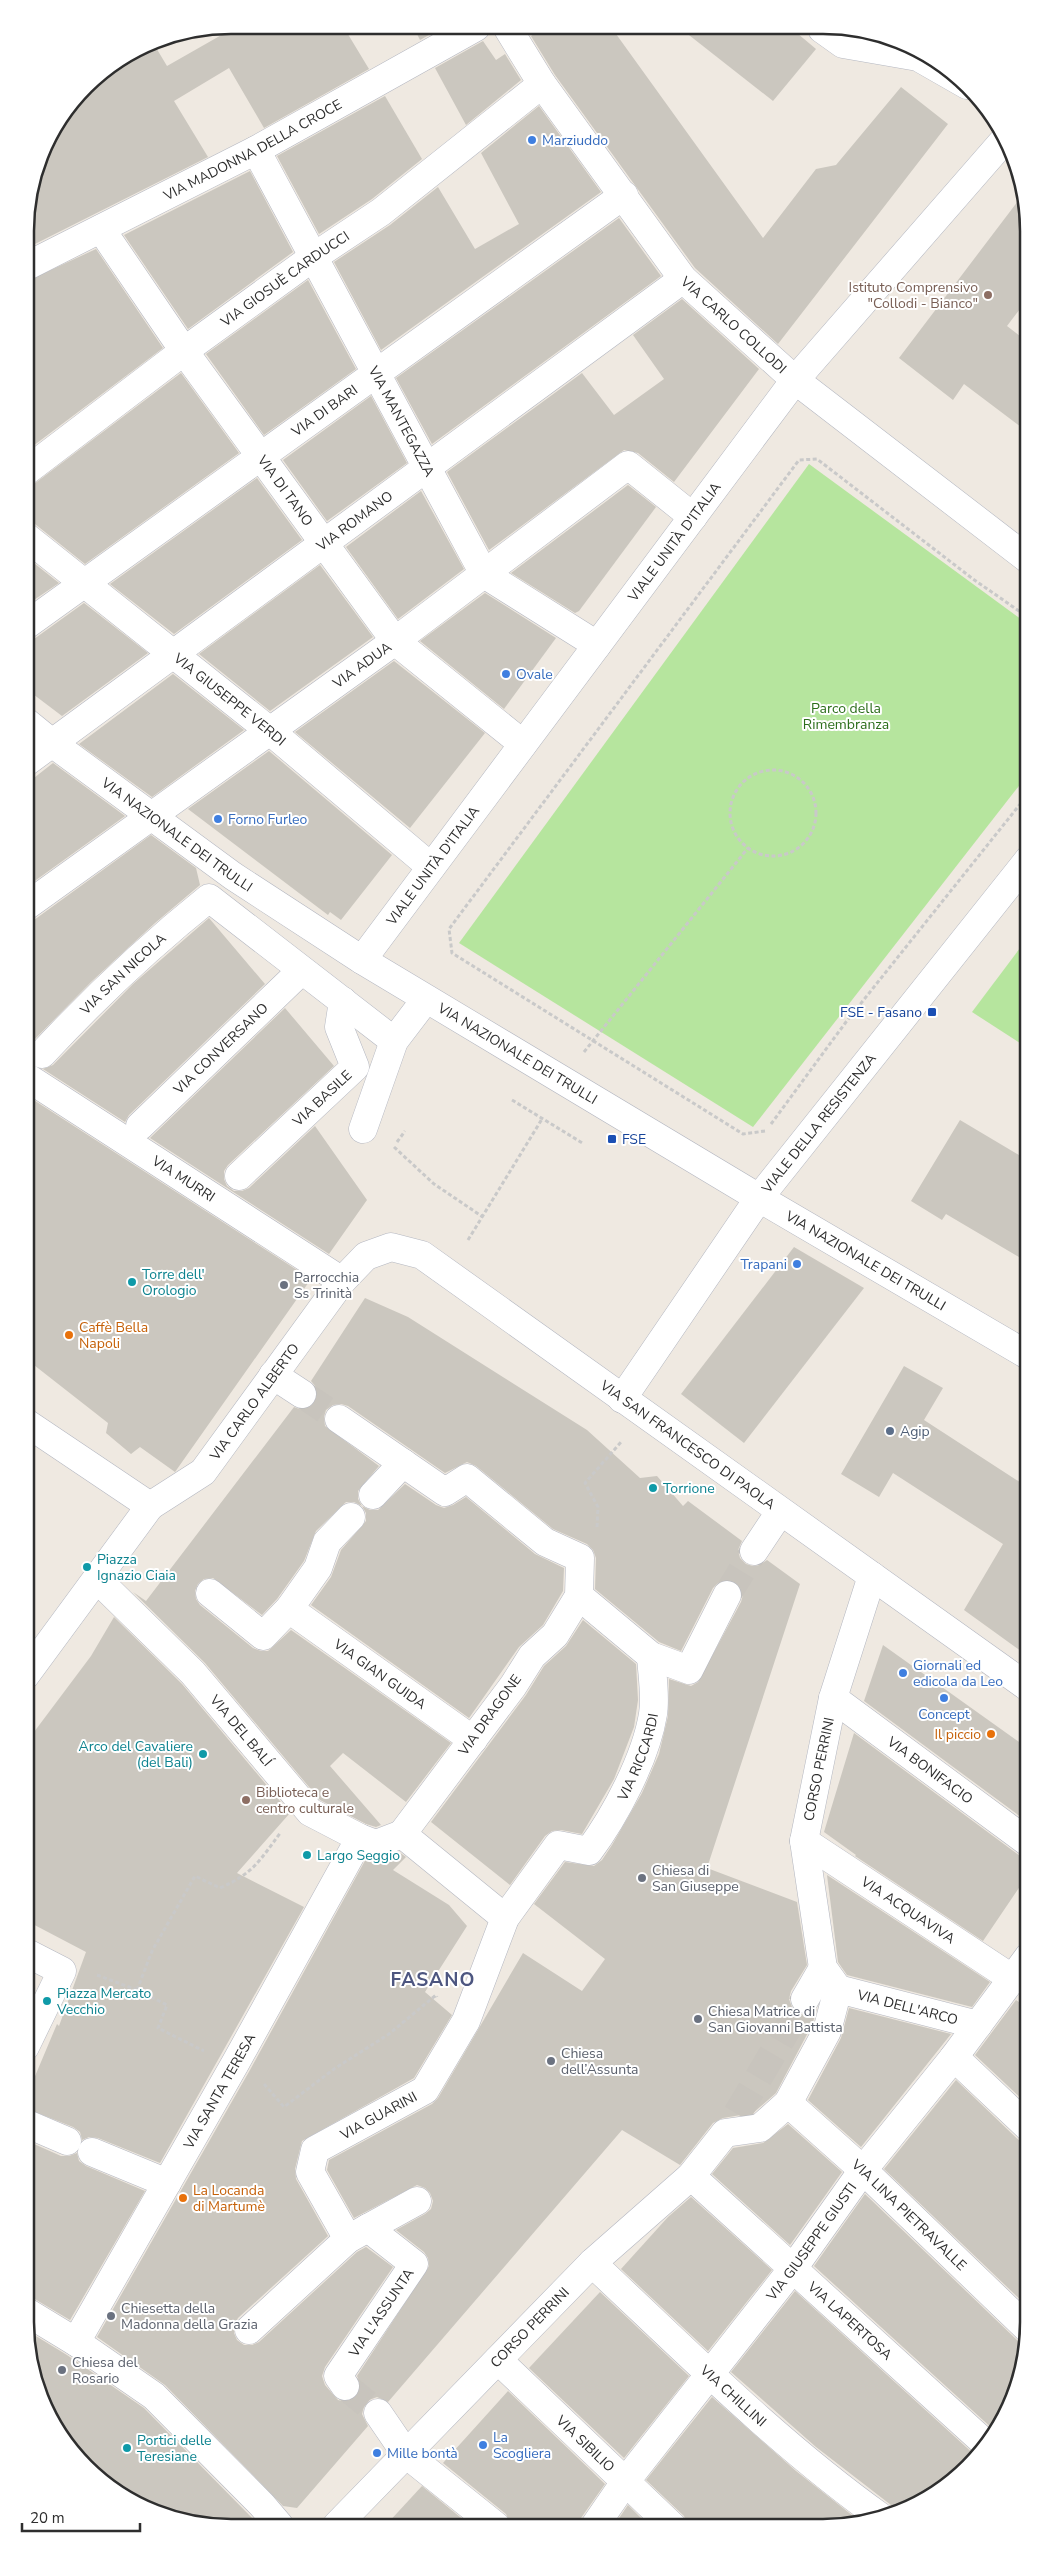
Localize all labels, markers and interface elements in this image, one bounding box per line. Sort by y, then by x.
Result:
street label: VIA MADONNA DELLA CROCE [159,94,345,205]
place label: Marziuddo [542,131,608,150]
marker: Marziuddo [526,134,538,146]
street label: VIA GIOSUÈ CARDUCCI [216,226,353,331]
street label: VIA CARLO COLLODI [676,271,791,378]
place label: Istituto Comprensivo "Collodi - Bianco" [849,278,978,313]
marker: Istituto Comprensivo "Collodi - Bianco" [982,289,994,301]
street label: VIA MANTEGAZZA [364,362,439,480]
street label: VIA DI BARI [287,380,361,441]
street label: VIA DI TANO [253,450,318,530]
street label: VIALE UNITÀ D'ITALIA [623,478,725,606]
street label: VIA ROMANO [312,486,397,556]
street label: VIA ADUA [328,637,395,693]
street label: VIA GIUSEPPE VERDI [169,648,290,750]
place label: Ovale [516,665,553,684]
marker: Ovale [500,668,512,680]
park label: Parco della Rimembranza [803,699,889,734]
street label: VIA NAZIONALE DEI TRULLI [97,773,257,896]
street label: VIALE UNITÀ D'ITALIA [381,802,483,930]
place label: Forno Furleo [228,810,307,829]
marker: Forno Furleo [212,813,224,825]
street label: VIA SAN NICOLA [75,929,170,1019]
street label: VIA CONVERSANO [169,998,272,1099]
street label: VIA NAZIONALE DEI TRULLI [434,998,601,1109]
place label: FSE - Fasano [840,1003,922,1022]
marker: FSE - Fasano [926,1006,938,1018]
street label: VIALE DELLA RESISTENZA [757,1049,880,1198]
street label: VIA BASILE [288,1065,356,1131]
place label: FSE [622,1130,646,1149]
marker: FSE [606,1133,618,1145]
street label: VIA MURRI [148,1151,219,1206]
street label: VIA NAZIONALE DEI TRULLI [781,1206,949,1315]
place label: Trapani [740,1255,787,1274]
marker: Trapani [791,1258,803,1270]
place label: Torre dell' Orologio [142,1265,205,1300]
place label: Parrocchia Ss Trinità [294,1268,359,1303]
marker: Torre dell' Orologio [126,1276,138,1288]
marker: Parrocchia Ss Trinità [278,1279,290,1291]
place label: Caffè Bella Napoli [79,1318,148,1353]
marker: Caffè Bella Napoli [63,1329,75,1341]
street label: VIA CARLO ALBERTO [205,1339,303,1465]
street label: VIA SAN FRANCESCO DI PAOLA [596,1375,779,1514]
place label: Agip [900,1422,930,1441]
marker: Agip [884,1425,896,1437]
place label: Torrione [663,1479,715,1498]
marker: Torrione [647,1482,659,1494]
place label: Piazza Ignazio Ciaia [97,1550,176,1585]
marker: Piazza Ignazio Ciaia [81,1561,93,1573]
street label: VIA GIAN GUIDA [329,1634,430,1713]
place label: Giornali ed edicola da Leo [913,1656,1003,1691]
marker: Giornali ed edicola da Leo [897,1667,909,1679]
street label: VIA DRAGONE [453,1671,526,1760]
street label: VIA DEL BALÍ [205,1690,278,1771]
marker: Concept [938,1692,950,1704]
place label: Concept [918,1705,970,1724]
street label: VIA RICCARDI [612,1712,662,1805]
street label: CORSO PERRINI [799,1715,838,1823]
place label: Il piccio [934,1725,981,1744]
marker: Il piccio [985,1728,997,1740]
street label: VIA BONIFACIO [883,1731,977,1808]
place label: Arco del Cavaliere (del Bali) [79,1737,193,1772]
marker: Arco del Cavaliere (del Bali) [197,1748,209,1760]
place label: Biblioteca e centro culturale [256,1783,354,1818]
marker: Biblioteca e centro culturale [240,1794,252,1806]
place label: Largo Seggio [317,1846,400,1865]
marker: Largo Seggio [301,1849,313,1861]
place label: Chiesa di San Giuseppe [652,1861,739,1896]
street label: VIA ACQUAVIVA [857,1871,959,1948]
marker: Chiesa di San Giuseppe [636,1872,648,1884]
district label: FASANO [391,1967,475,1993]
place label: Piazza Mercato Vecchio [56,1984,151,2019]
street label: VIA DELL'ARCO [854,1985,960,2029]
marker: Piazza Mercato Vecchio [41,1995,53,2007]
place label: Chiesa Matrice di San Giovanni Battista [708,2002,843,2037]
marker: Chiesa Matrice di San Giovanni Battista [692,2013,704,2025]
street label: VIA SANTA TERESA [178,2030,260,2153]
place label: Chiesa dell’Assunta [561,2044,638,2079]
marker: Chiesa dell’Assunta [545,2055,557,2067]
street label: VIA GUARINI [336,2087,420,2144]
street label: VIA LINA PIETRAVALLE [847,2154,971,2274]
street label: VIA GIUSEPPE GIUSTI [761,2179,861,2305]
place label: La Locanda di Martumè [193,2181,265,2216]
marker: La Locanda di Martumè [177,2192,189,2204]
street label: VIA L'ASSUNTA [344,2264,418,2361]
street label: VIA LAPERTOSA [803,2277,897,2364]
street label: CORSO PERRINI [486,2283,573,2372]
place label: Chiesetta della Madonna della Grazia [121,2299,258,2334]
marker: Chiesetta della Madonna della Grazia [105,2310,117,2322]
place label: Chiesa del Rosario [72,2353,138,2388]
street label: VIA CHILLINI [695,2360,771,2431]
marker: Chiesa del Rosario [56,2364,68,2376]
street label: VIA SIBILIO [551,2410,619,2476]
place label: La Scogliera [493,2428,551,2463]
place label: Portici delle Teresiane [137,2431,211,2466]
marker: La Scogliera [477,2439,489,2451]
marker: Portici delle Teresiane [121,2442,133,2454]
place label: Mille bontà [387,2444,458,2463]
marker: Mille bontà [371,2447,383,2459]
scale bar [22,2500,140,2532]
text: 20 m [30,2508,65,2528]

